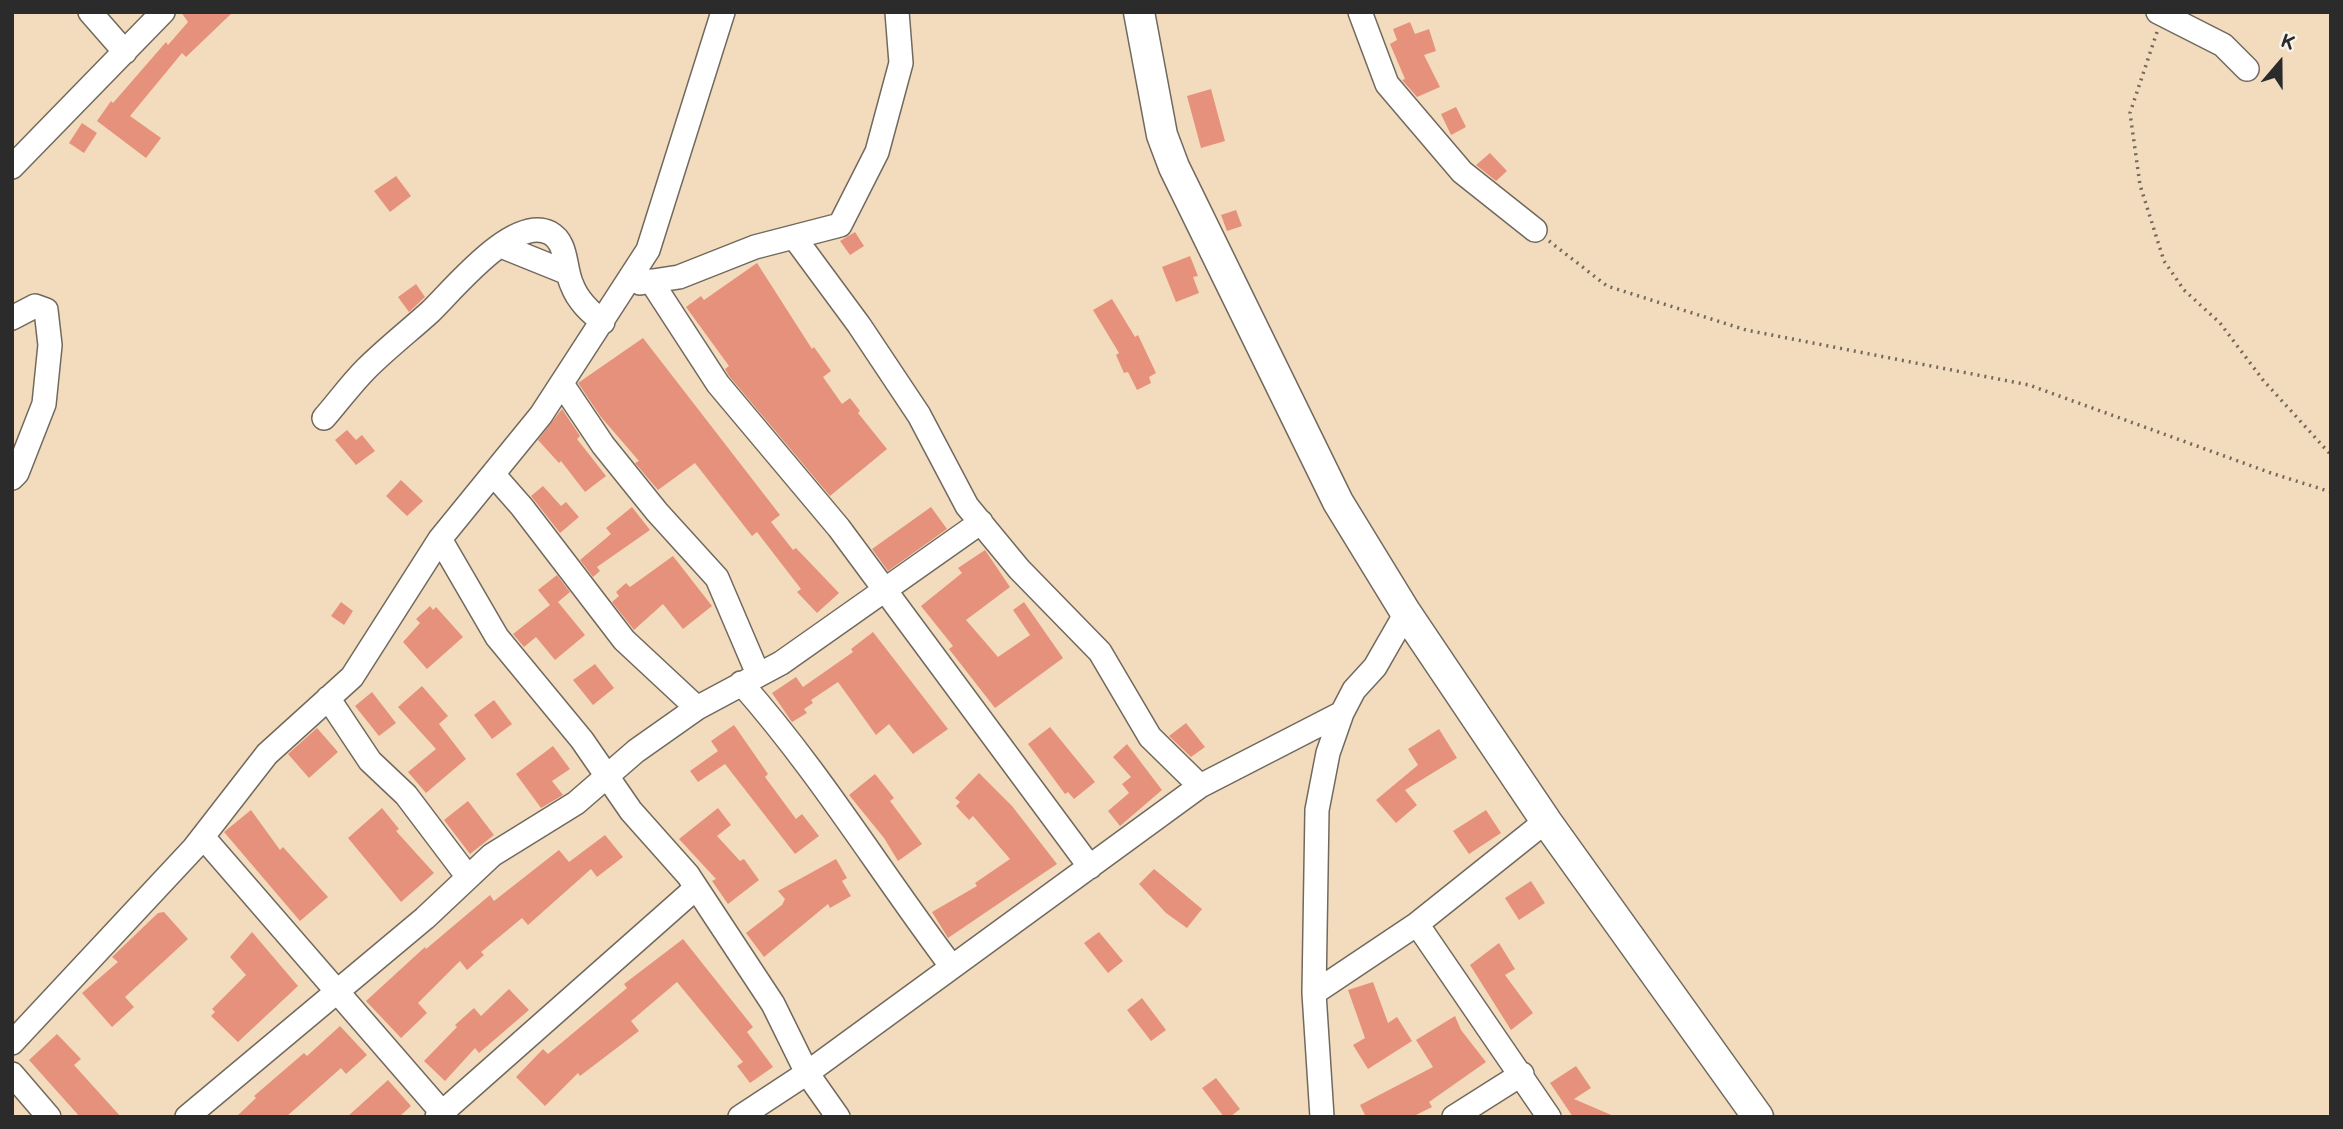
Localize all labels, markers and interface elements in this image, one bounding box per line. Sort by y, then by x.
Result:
north arrow [2245,28,2315,98]
text: K [2277,30,2297,56]

